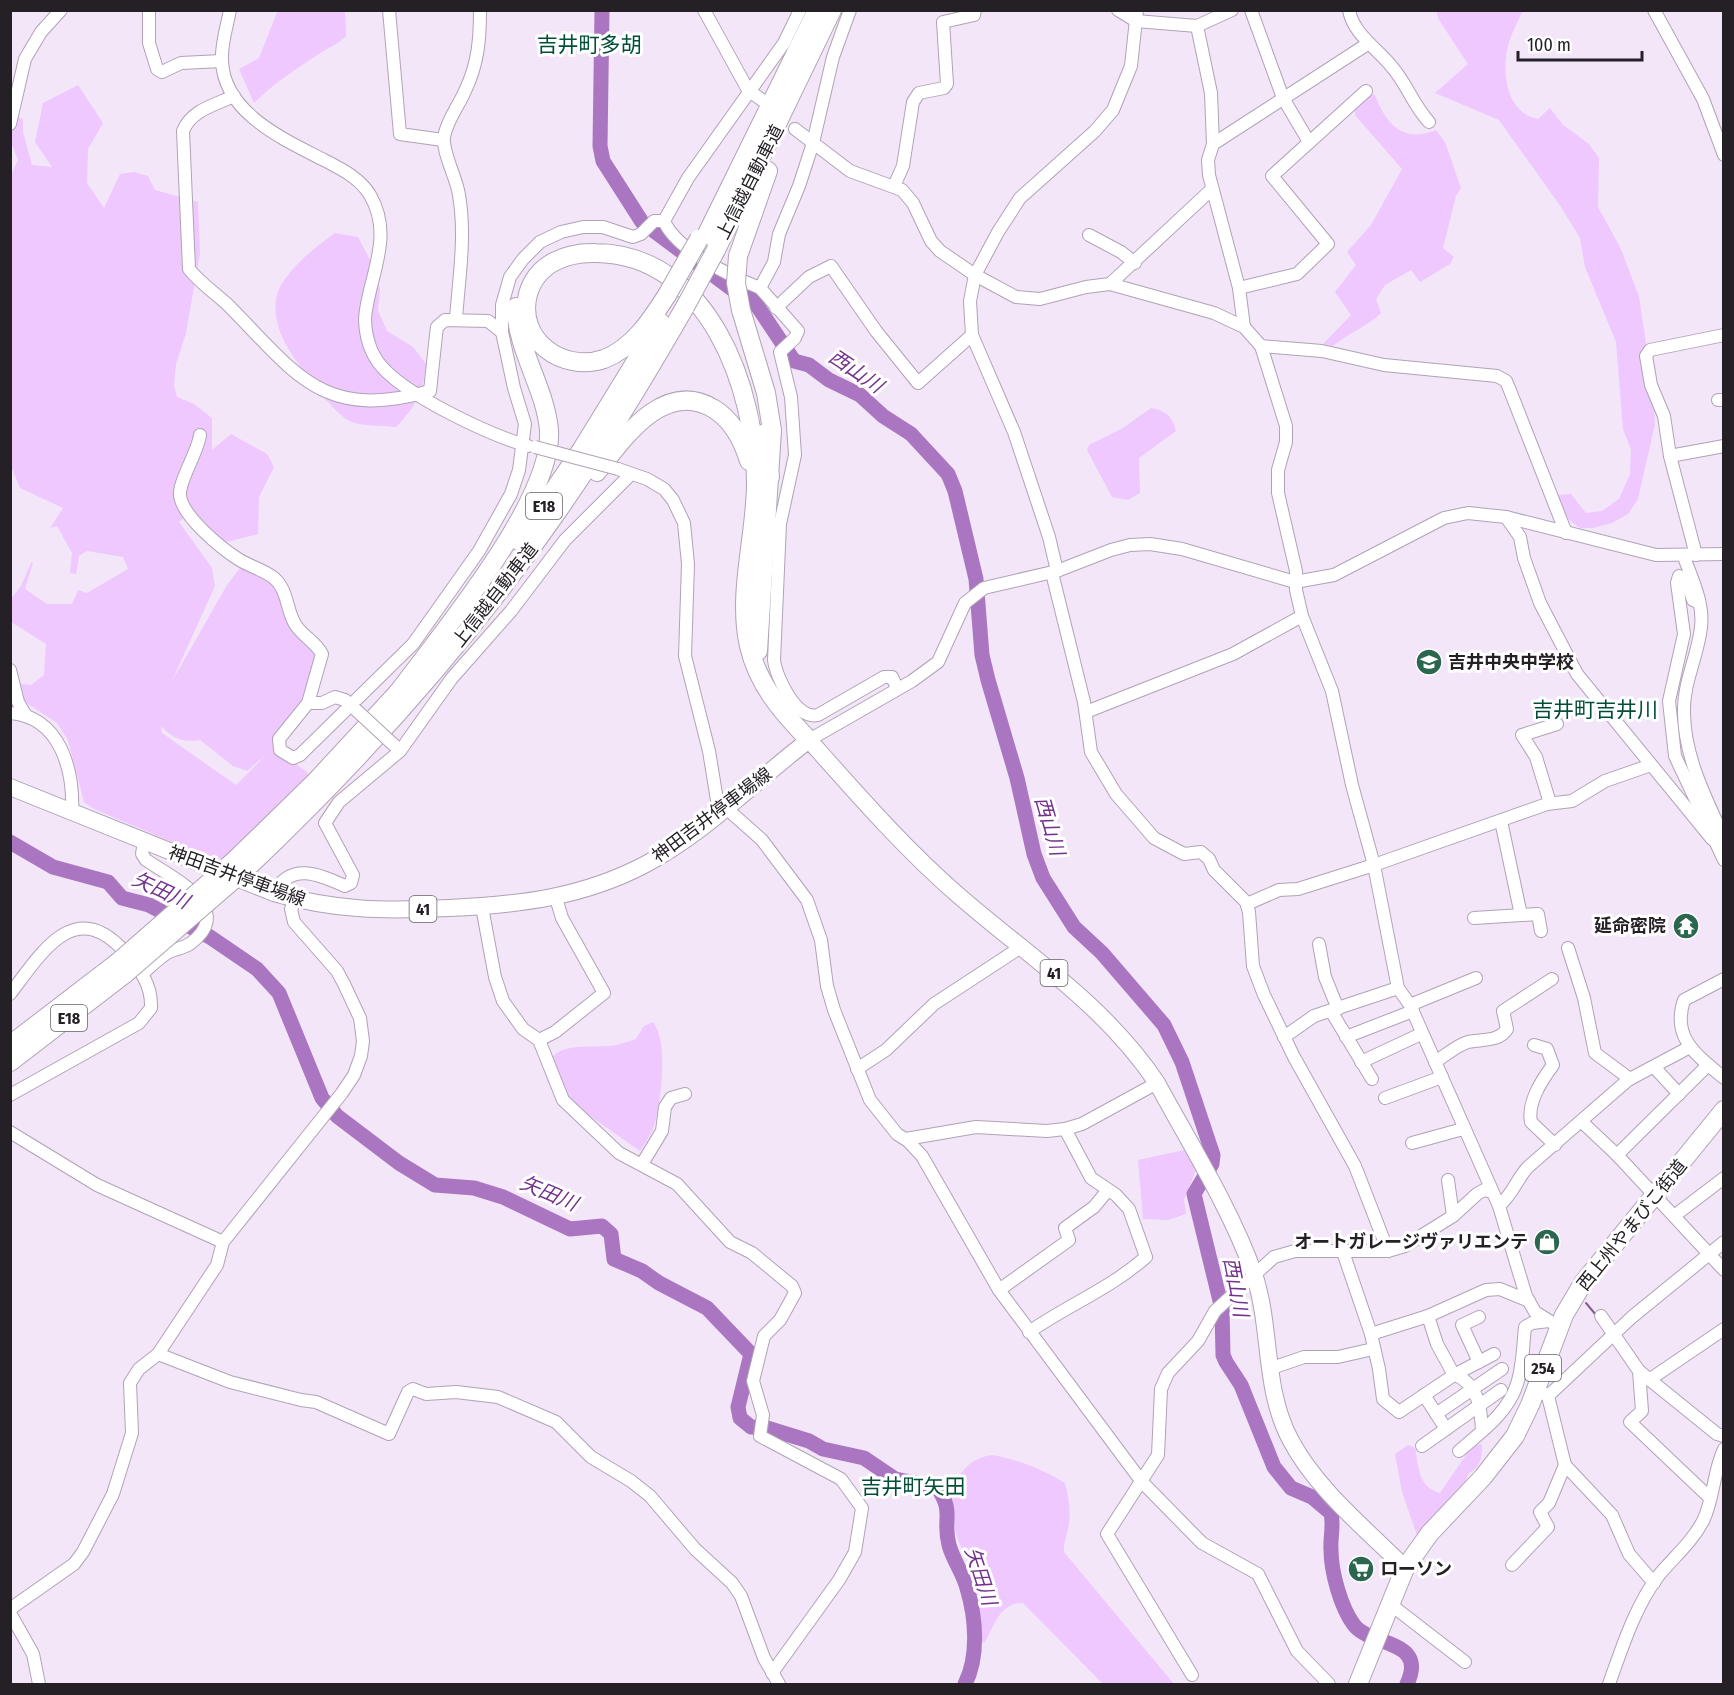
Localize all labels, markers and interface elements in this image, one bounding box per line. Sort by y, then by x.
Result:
scale bar [1518,24,1642,62]
district label: 吉井町多胡 [537,32,642,58]
text: 100 m [1527,34,1571,56]
street label: 上信越自動車道 [712,121,788,243]
water label: 西山川 [824,344,889,399]
road number: E18 [526,493,562,519]
street label: 上信越自動車道 [448,539,542,651]
school or university icon: 吉井中央中学校 [1414,647,1444,677]
place label: 吉井中央中学校 [1448,651,1574,673]
district label: 吉井町吉井川 [1532,697,1658,723]
street label: 神田吉井停車場線 [648,763,776,867]
water label: 西山川 [1030,794,1070,860]
street label: 神田吉井停車場線 [166,841,308,911]
water label: 矢田川 [129,866,195,914]
road number: 41 [410,896,436,922]
temple icon: 延命密院 [1671,911,1701,941]
place label: 延命密院 [1594,915,1666,937]
road number: 41 [1040,960,1068,986]
road number: E18 [51,1005,87,1031]
street label: 西上州やまびこ街道 [1572,1155,1692,1295]
water label: 矢田川 [517,1170,583,1217]
shop icon: オートガレージヴァリエンテ [1532,1227,1562,1257]
place label: オートガレージヴァリエンテ [1294,1231,1528,1253]
water label: 西山川 [1218,1255,1254,1321]
road number: 254 [1525,1355,1561,1381]
district label: 吉井町矢田 [861,1474,966,1500]
water label: 矢田川 [960,1544,1002,1610]
supermarket icon: ローソン [1346,1554,1376,1584]
place label: ローソン [1380,1558,1452,1580]

